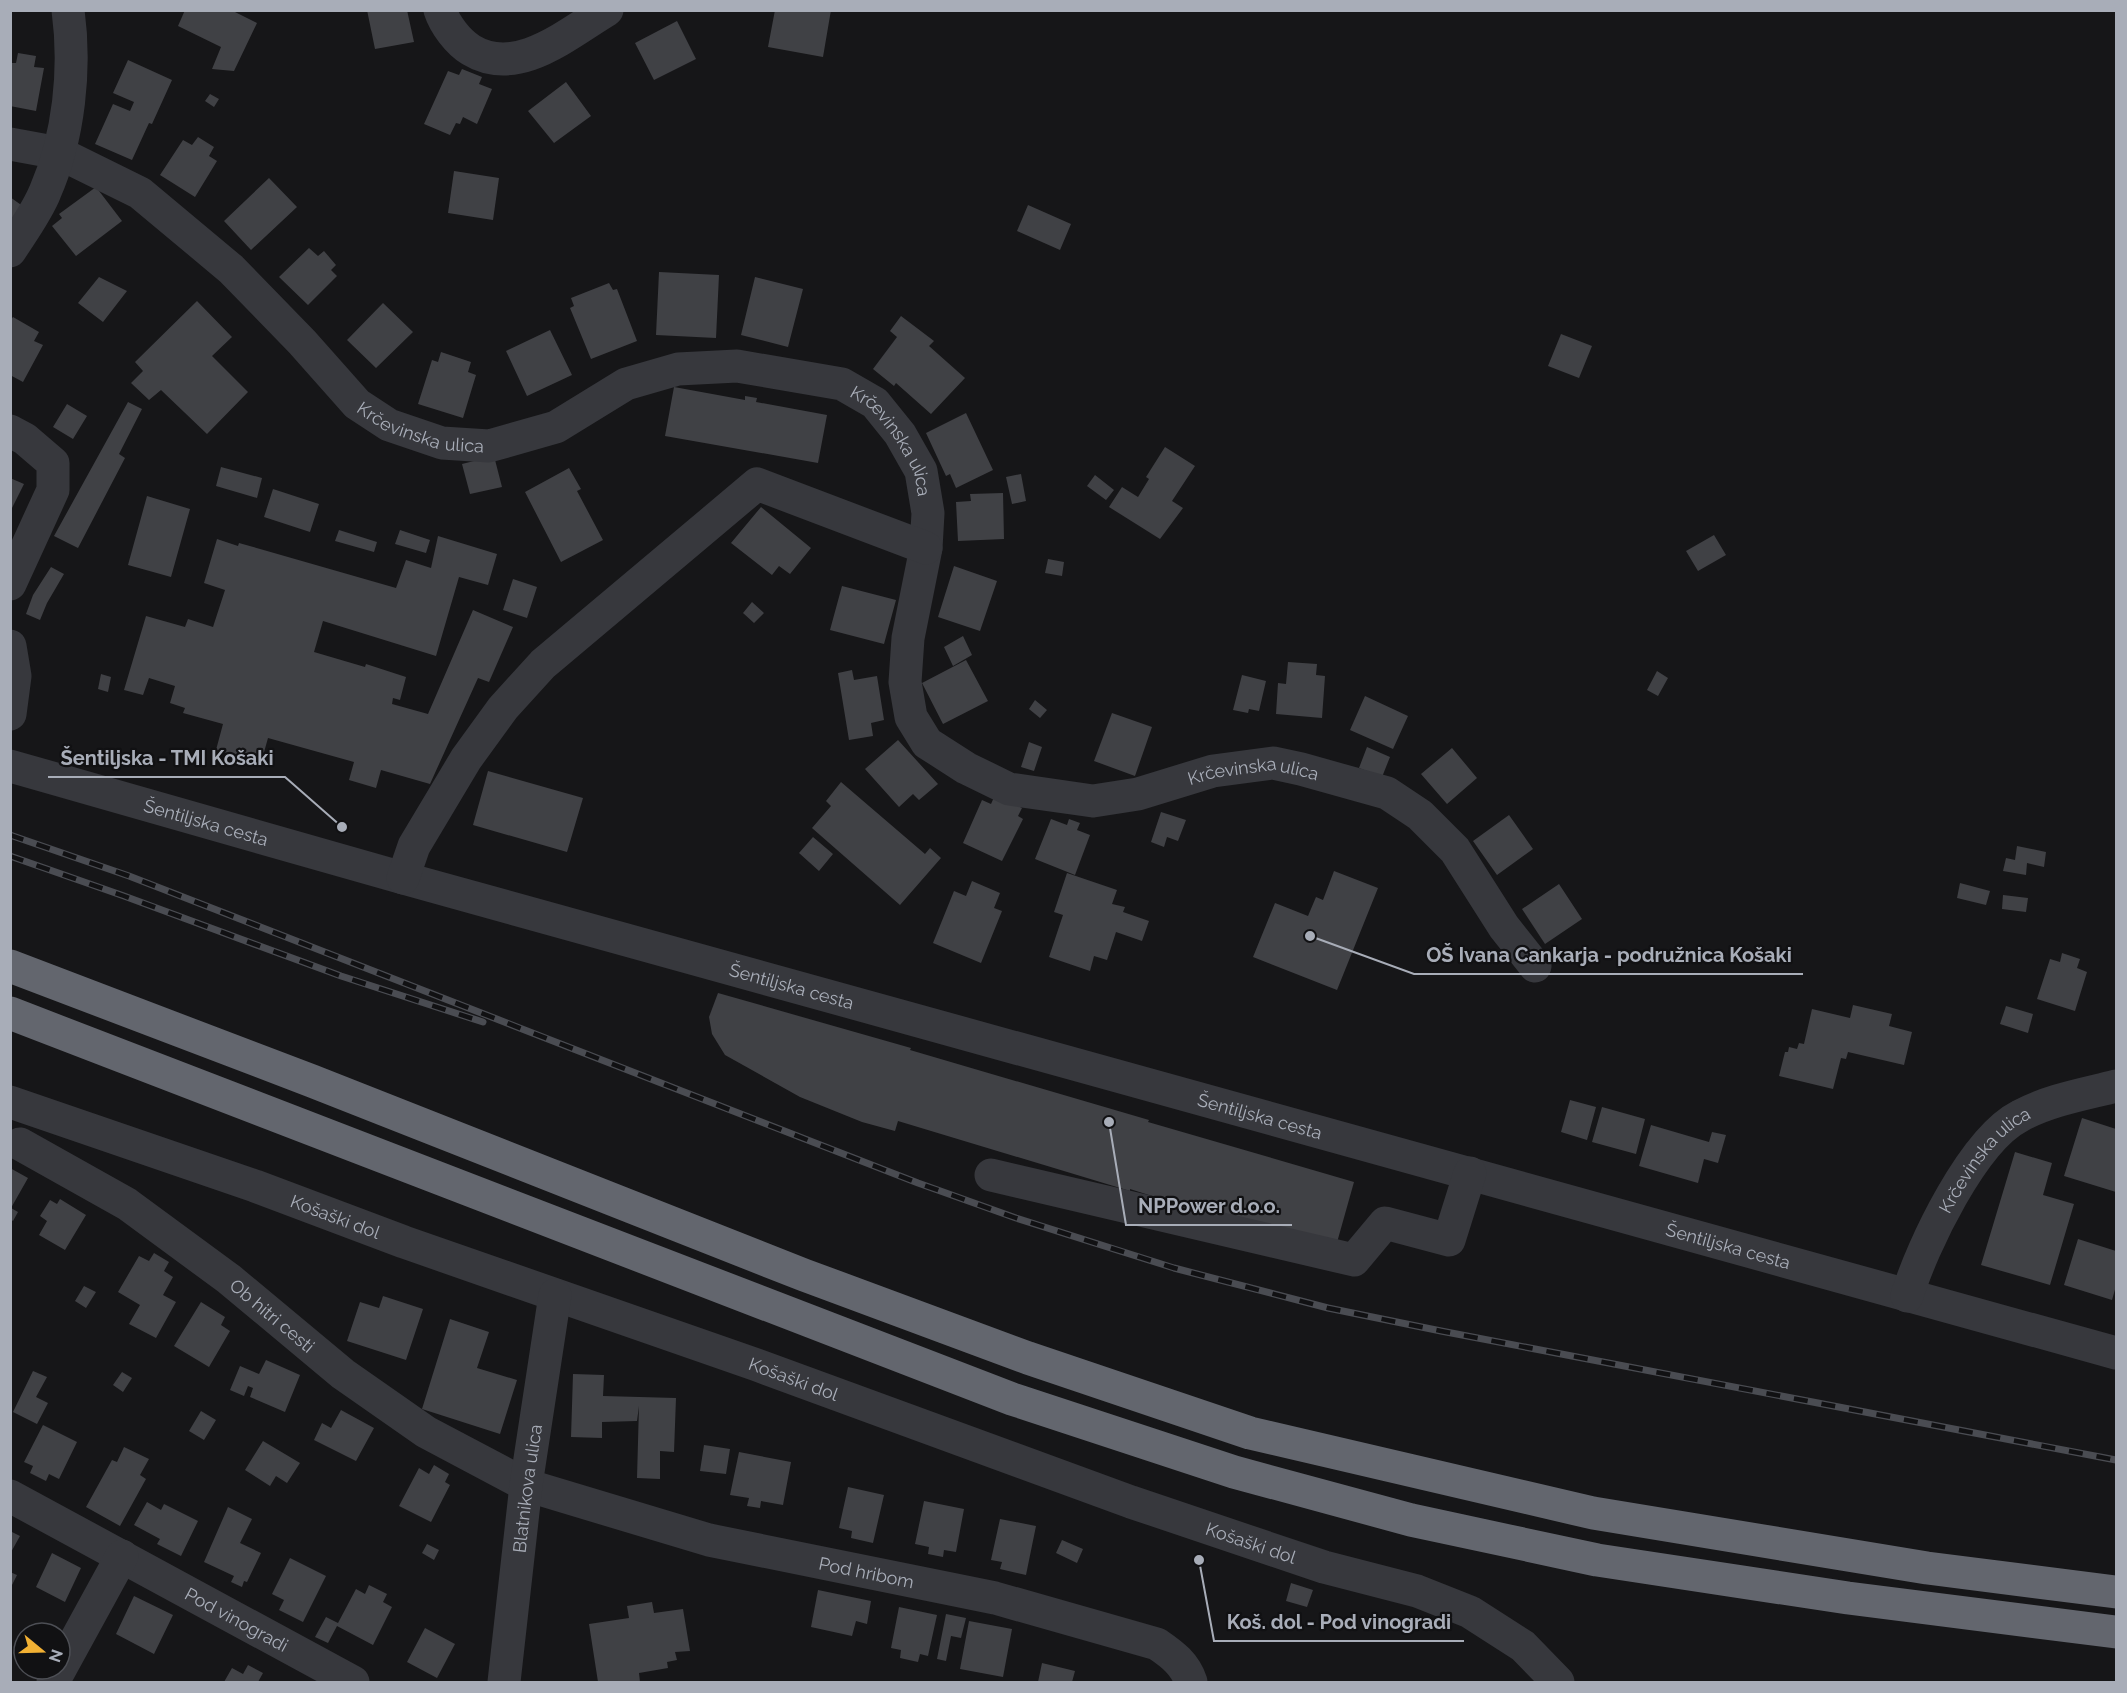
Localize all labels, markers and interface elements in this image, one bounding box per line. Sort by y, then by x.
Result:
street label: Krčevinska ulica [847,381,935,497]
street label: Krčevinska ulica [354,397,485,456]
callout: Šentiljska - TMI Košaki [48,739,285,777]
text: Šentiljska - TMI Košaki [60,745,274,770]
street label: Krčevinska ulica [1185,752,1321,789]
street label: Šentiljska cesta [142,793,271,850]
callout: OŠ Ivana Cankarja - podružnica Košaki [1414,936,1803,974]
text: OŠ Ivana Cankarja - podružnica Košaki [1426,942,1792,967]
street label: Šentiljska cesta [727,958,856,1013]
street label: Šentiljska cesta [1195,1087,1325,1143]
street label: Krčevinska ulica [1934,1102,2033,1216]
callout: NPPower d.o.o. [1126,1187,1292,1225]
street label: Košaški dol [288,1190,383,1243]
text: NPPower d.o.o. [1138,1194,1280,1218]
street label: Šentiljska cesta [1664,1217,1793,1273]
street label: Ob hitri cesti [226,1274,319,1357]
street label: Košaški dol [746,1352,841,1404]
street label: Blatnikova ulica [508,1423,546,1554]
street label: Košaški dol [1203,1518,1299,1567]
street label: Pod hribom [817,1552,916,1592]
street label: Pod vinogradi [182,1583,292,1655]
callout: Koš. dol - Pod vinogradi [1214,1603,1464,1641]
text: Koš. dol - Pod vinogradi [1227,1610,1451,1634]
north arrow [12,1621,72,1681]
text: N [45,1647,67,1665]

